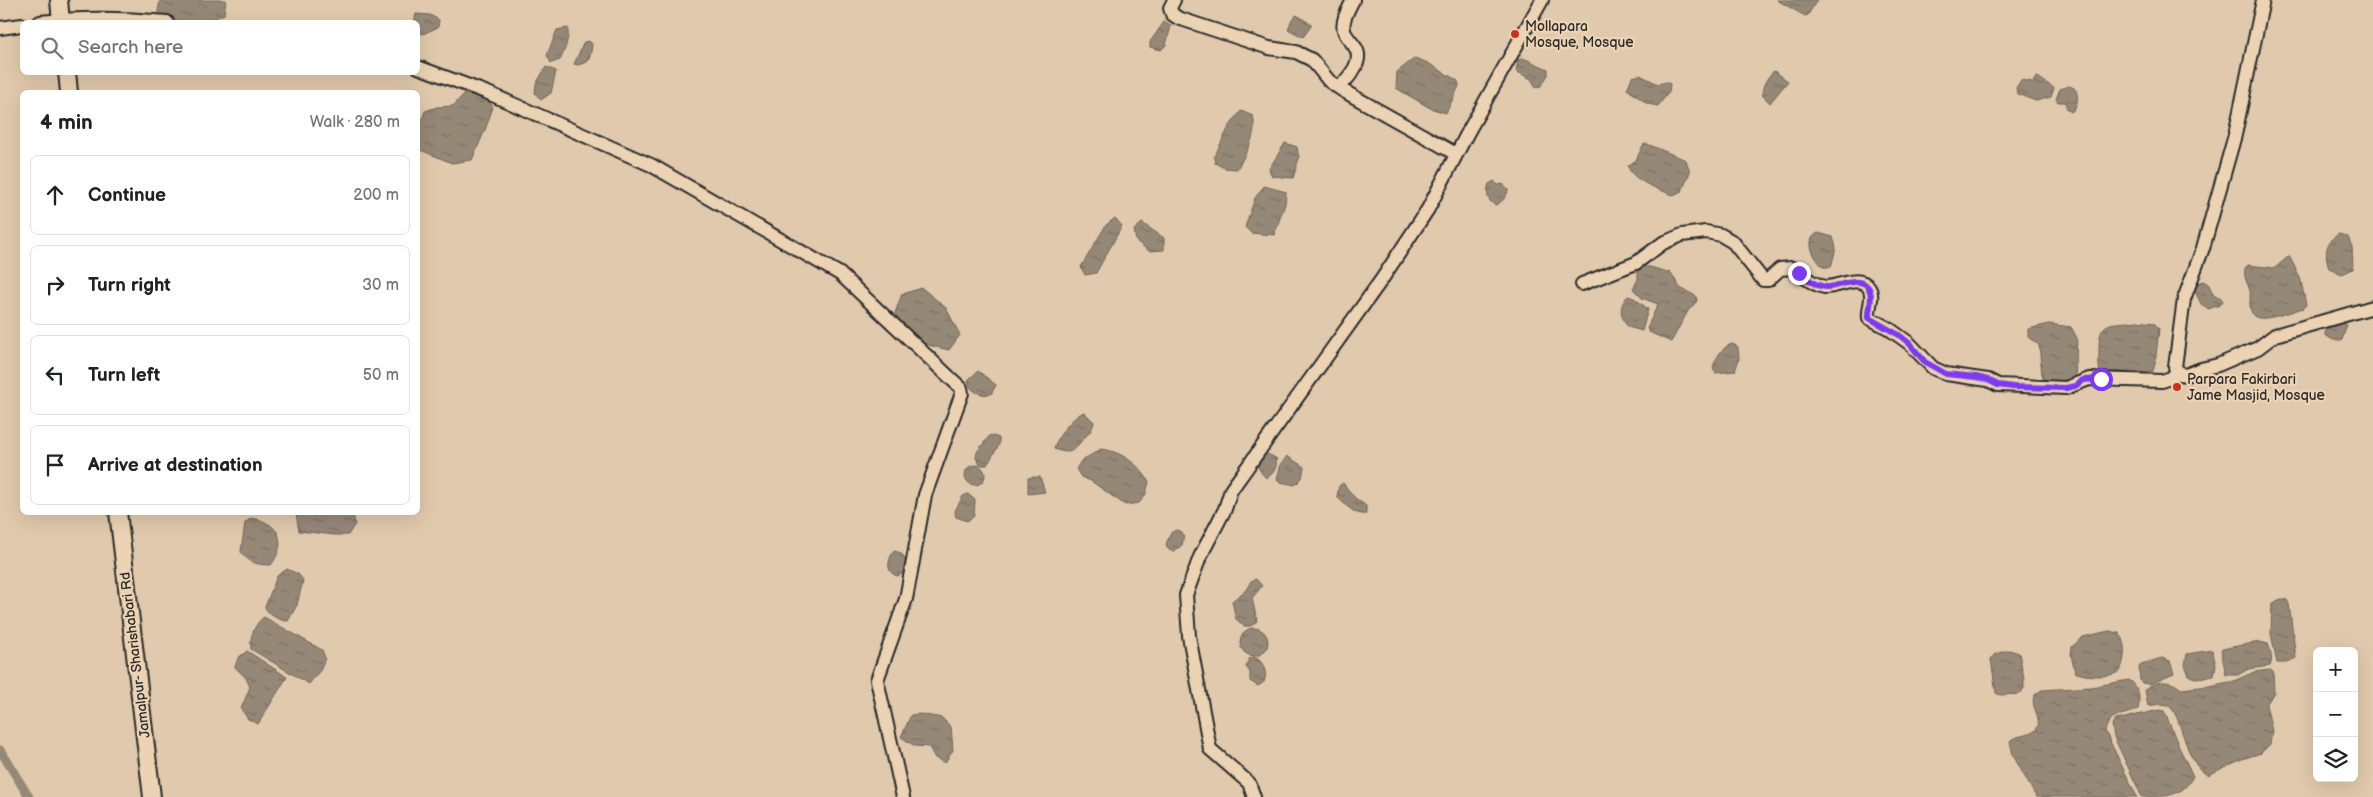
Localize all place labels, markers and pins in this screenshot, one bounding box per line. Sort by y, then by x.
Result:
place label: Mollapara Mosque, Mosque [1525,18,1634,51]
marker: Mollapara Mosque, Mosque [1509,28,1521,40]
place label: Parpara Fakirbari Jame Masjid, Mosque [2187,371,2325,404]
marker: Parpara Fakirbari Jame Masjid, Mosque [2171,381,2183,393]

